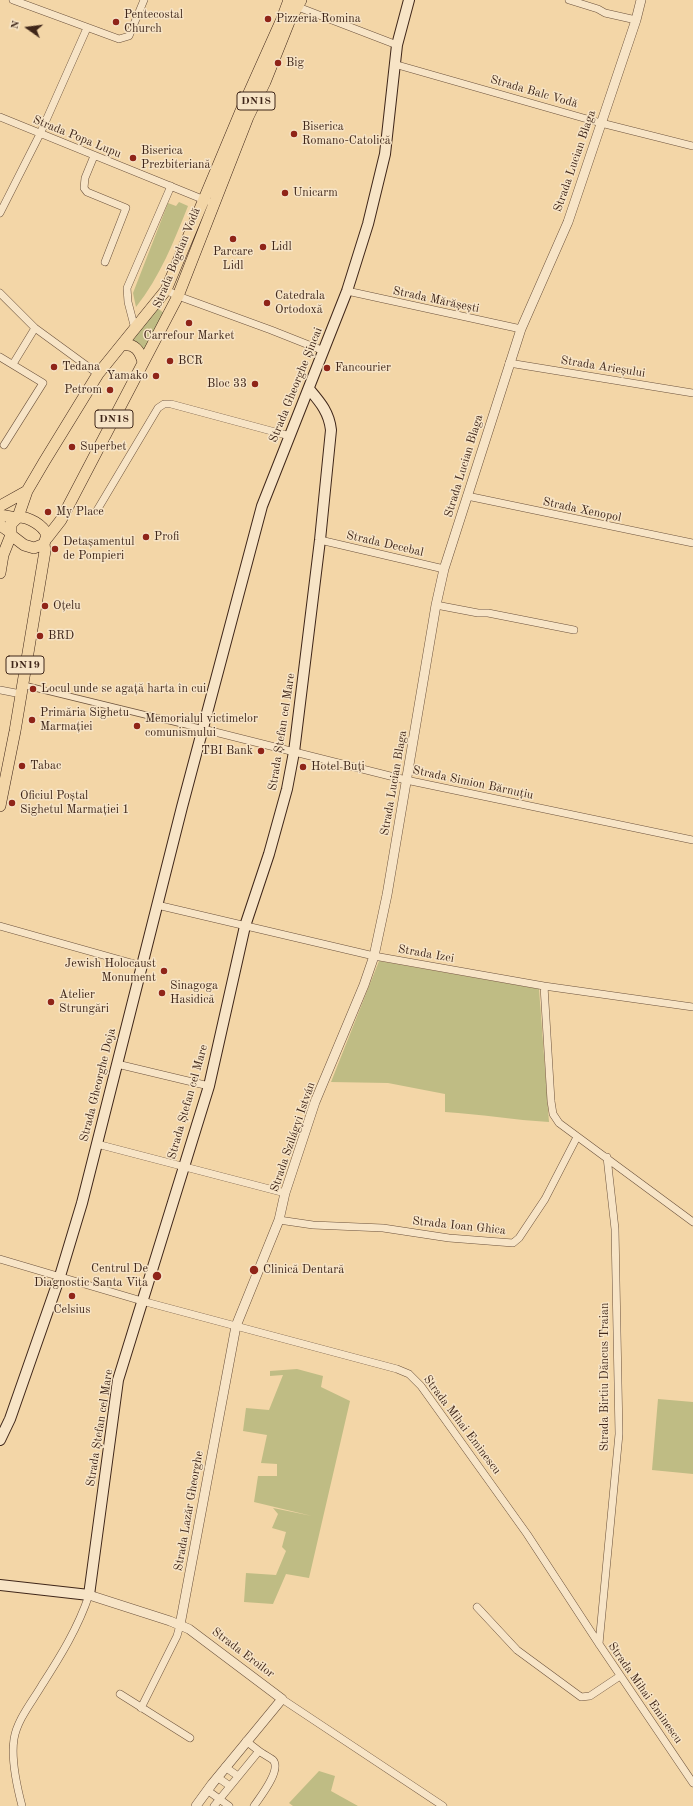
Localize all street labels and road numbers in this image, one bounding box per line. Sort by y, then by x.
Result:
street label: Strada Balc Vodă [489,73,579,111]
road number: DN18 [237,92,275,110]
street label: Strada Lucian Blaga [551,108,599,214]
street label: Strada Popa Lupu [31,113,123,161]
street label: Strada Bogdan Vodă [150,206,204,310]
street label: Strada Mărășești [391,284,481,316]
street label: Strada Gheorghe Șincai [266,325,326,445]
street label: Strada Arieșului [560,353,646,381]
road number: DN18 [95,410,133,428]
street label: Strada Lucian Blaga [442,413,486,519]
street label: Strada Xenopol [541,495,623,525]
street label: Strada Decebal [345,528,425,560]
road number: DN19 [6,656,44,674]
street label: Strada Ștefan cel Mare [266,672,298,792]
street label: Strada Lucian Blaga [378,729,410,837]
street label: Strada Simion Bărnuțiu [411,763,535,803]
street label: Strada Izei [397,942,455,966]
street label: Strada Gheorghe Doja [77,1027,119,1143]
street label: Strada Ștefan cel Mare [165,1043,211,1161]
street label: Strada Szilágyi István [267,1080,319,1194]
street label: Strada Ioan Ghica [411,1214,507,1238]
street label: Strada Birtiu Dăncus Traian [598,1303,612,1451]
street label: Strada Ștefan cel Mare [84,1368,116,1488]
street label: Strada Mihai Eminescu [420,1373,504,1477]
street label: Strada Lazăr Gheorghe [171,1450,207,1572]
street label: Strada Eroilor [209,1625,277,1681]
street label: Strada Mihai Eminescu [605,1640,685,1746]

